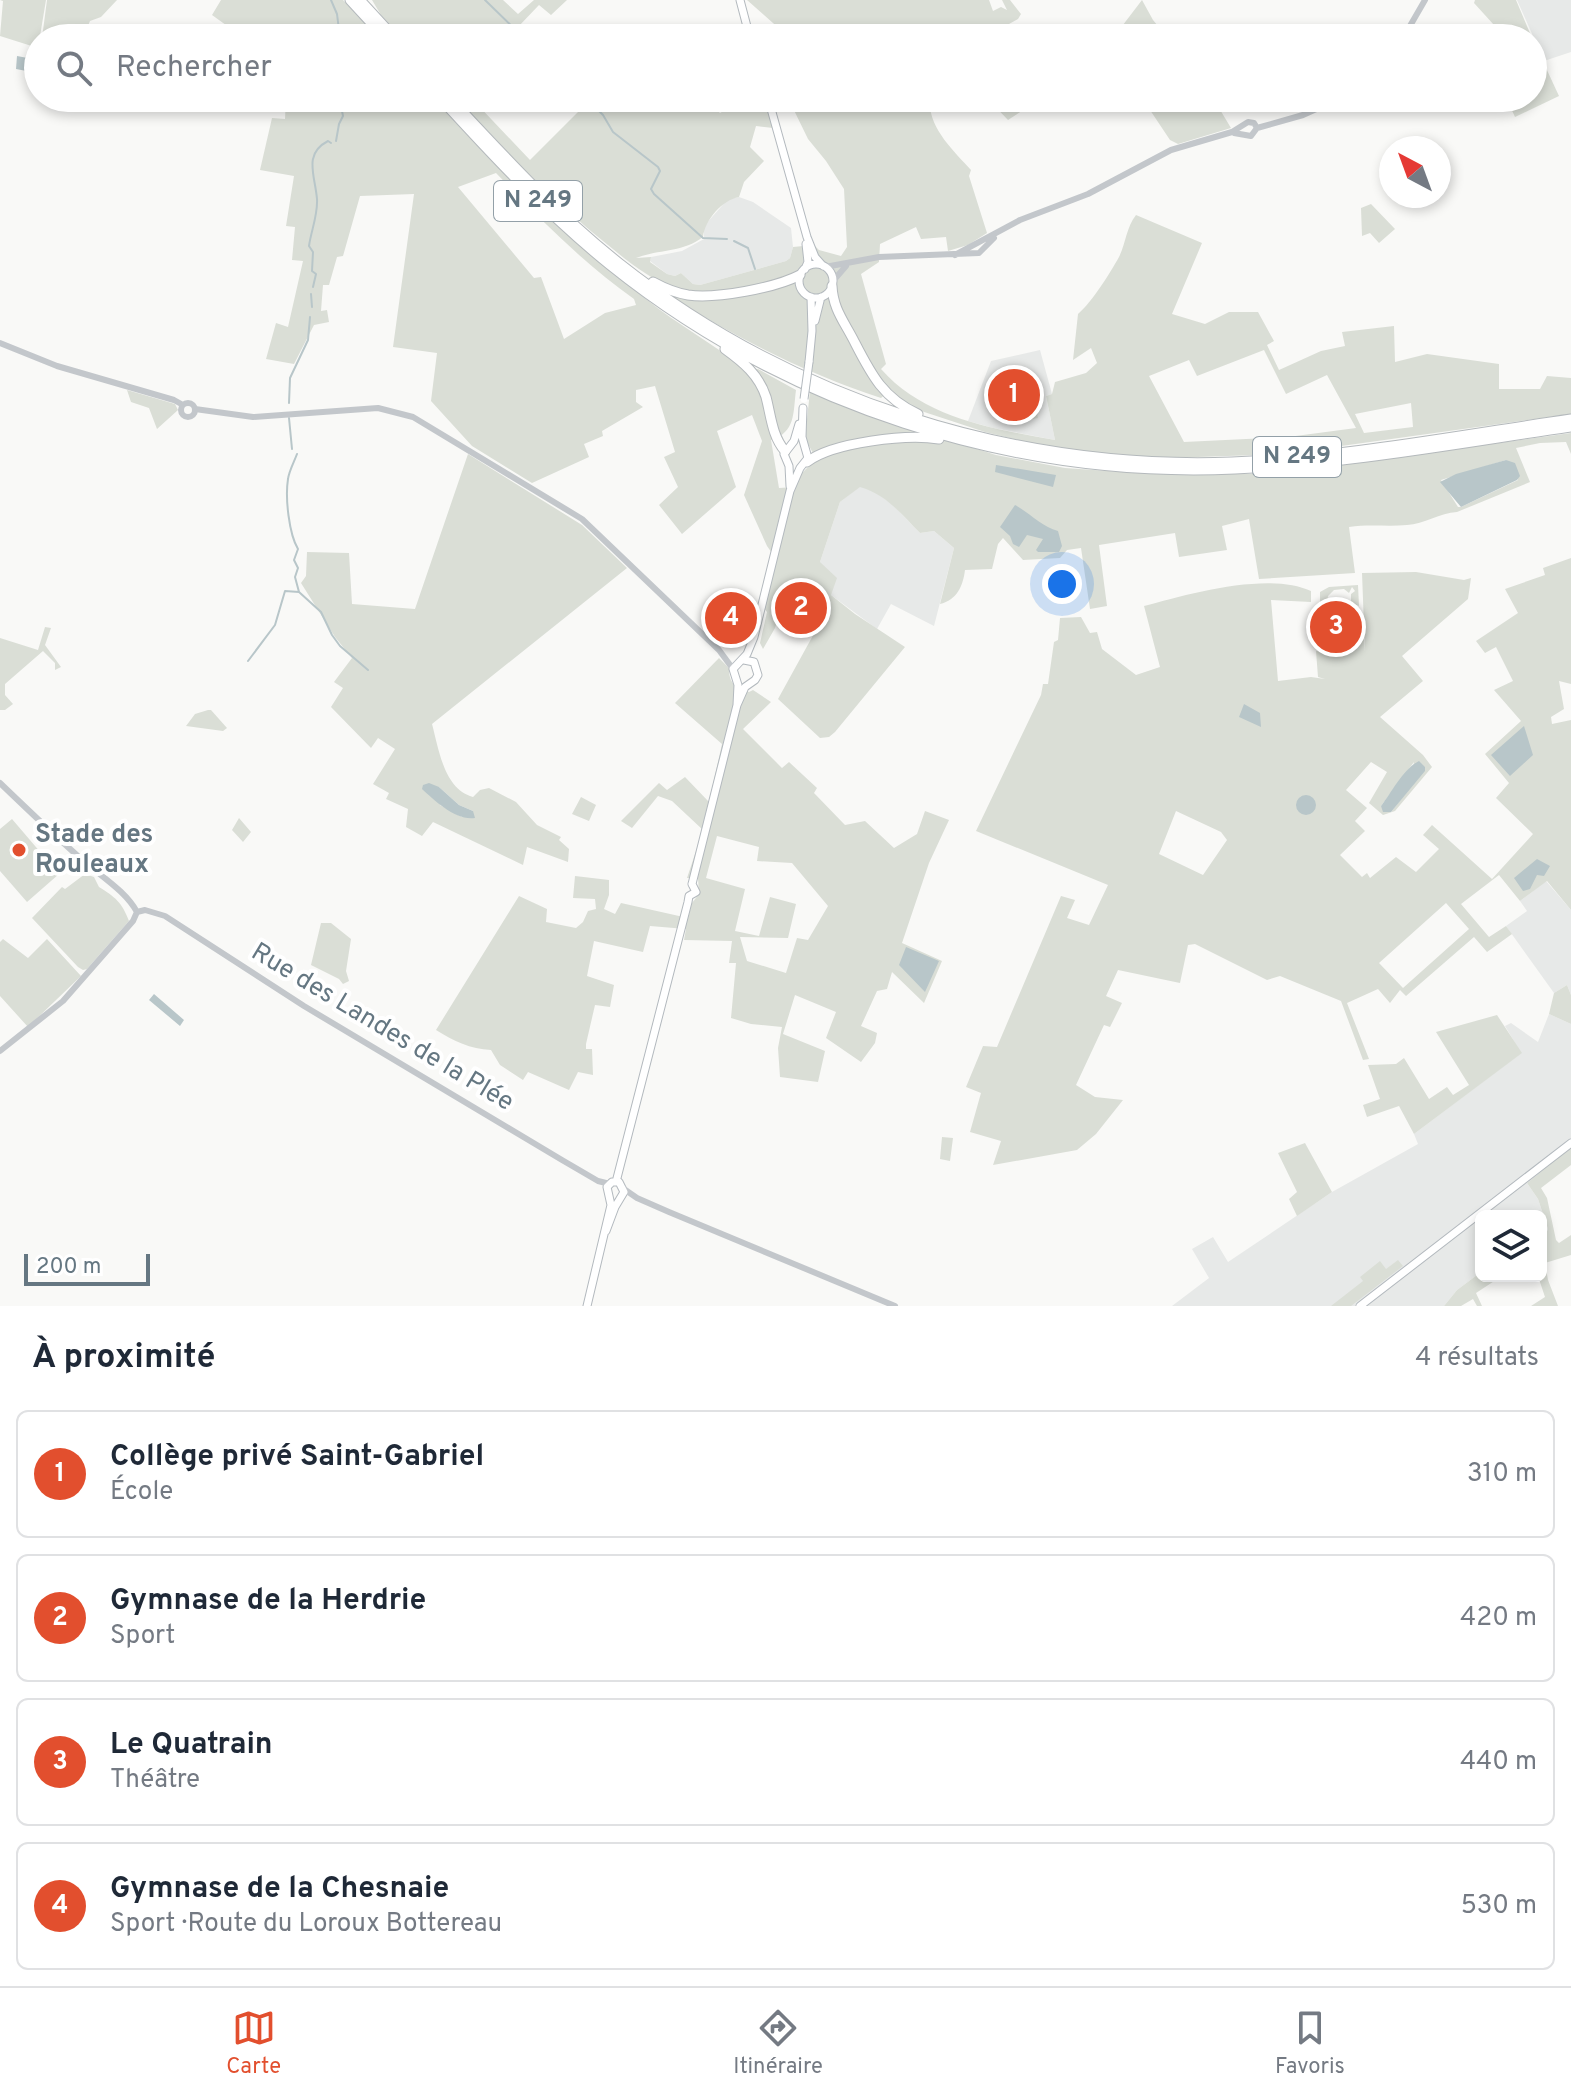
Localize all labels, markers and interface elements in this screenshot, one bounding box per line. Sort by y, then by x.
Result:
search box [24,24,1547,112]
icon: search [52,46,96,90]
text: Rechercher [116,50,272,87]
north arrow [1379,136,1451,208]
road number: N 249 [494,181,582,221]
pin: 1 [988,365,1040,425]
road number: N 249 [1253,437,1341,477]
your location [1042,564,1082,604]
pin: 2 [775,578,827,638]
pin: 4 [705,588,757,648]
pin: 3 [1310,597,1362,657]
place label: Stade des Rouleaux [35,819,153,882]
marker: Stade des Rouleaux [10,841,28,859]
street label: Rue des Landes de la Plée [245,936,519,1120]
map controls [1475,1210,1547,1282]
button: layers [1475,1210,1547,1282]
scale bar [24,1250,150,1286]
text: 200 m [36,1254,101,1281]
text: À proximité [32,1337,215,1380]
text: 4 résultats [1415,1342,1539,1375]
text: Collège privé Saint-Gabriel [110,1439,484,1476]
text: 1 [55,1458,65,1491]
text: 310 m [1467,1458,1537,1491]
text: École [110,1476,173,1509]
text: Gymnase de la Herdrie [110,1583,426,1620]
text: 2 [52,1602,68,1635]
text: 420 m [1460,1602,1537,1635]
text: Sport [110,1620,175,1653]
text: Le Quatrain [110,1727,273,1764]
text: 3 [52,1746,68,1779]
text: 440 m [1460,1746,1537,1779]
text: Théâtre [110,1764,200,1797]
text: Gymnase de la Chesnaie [110,1871,449,1908]
text: 4 [52,1890,68,1923]
text: 530 m [1461,1890,1537,1923]
text: Sport · Route du Loroux Bottereau [110,1908,502,1941]
tab: Carte [226,2006,281,2081]
tab: Itinéraire [733,2006,823,2081]
tab: Favoris [1275,2006,1345,2081]

